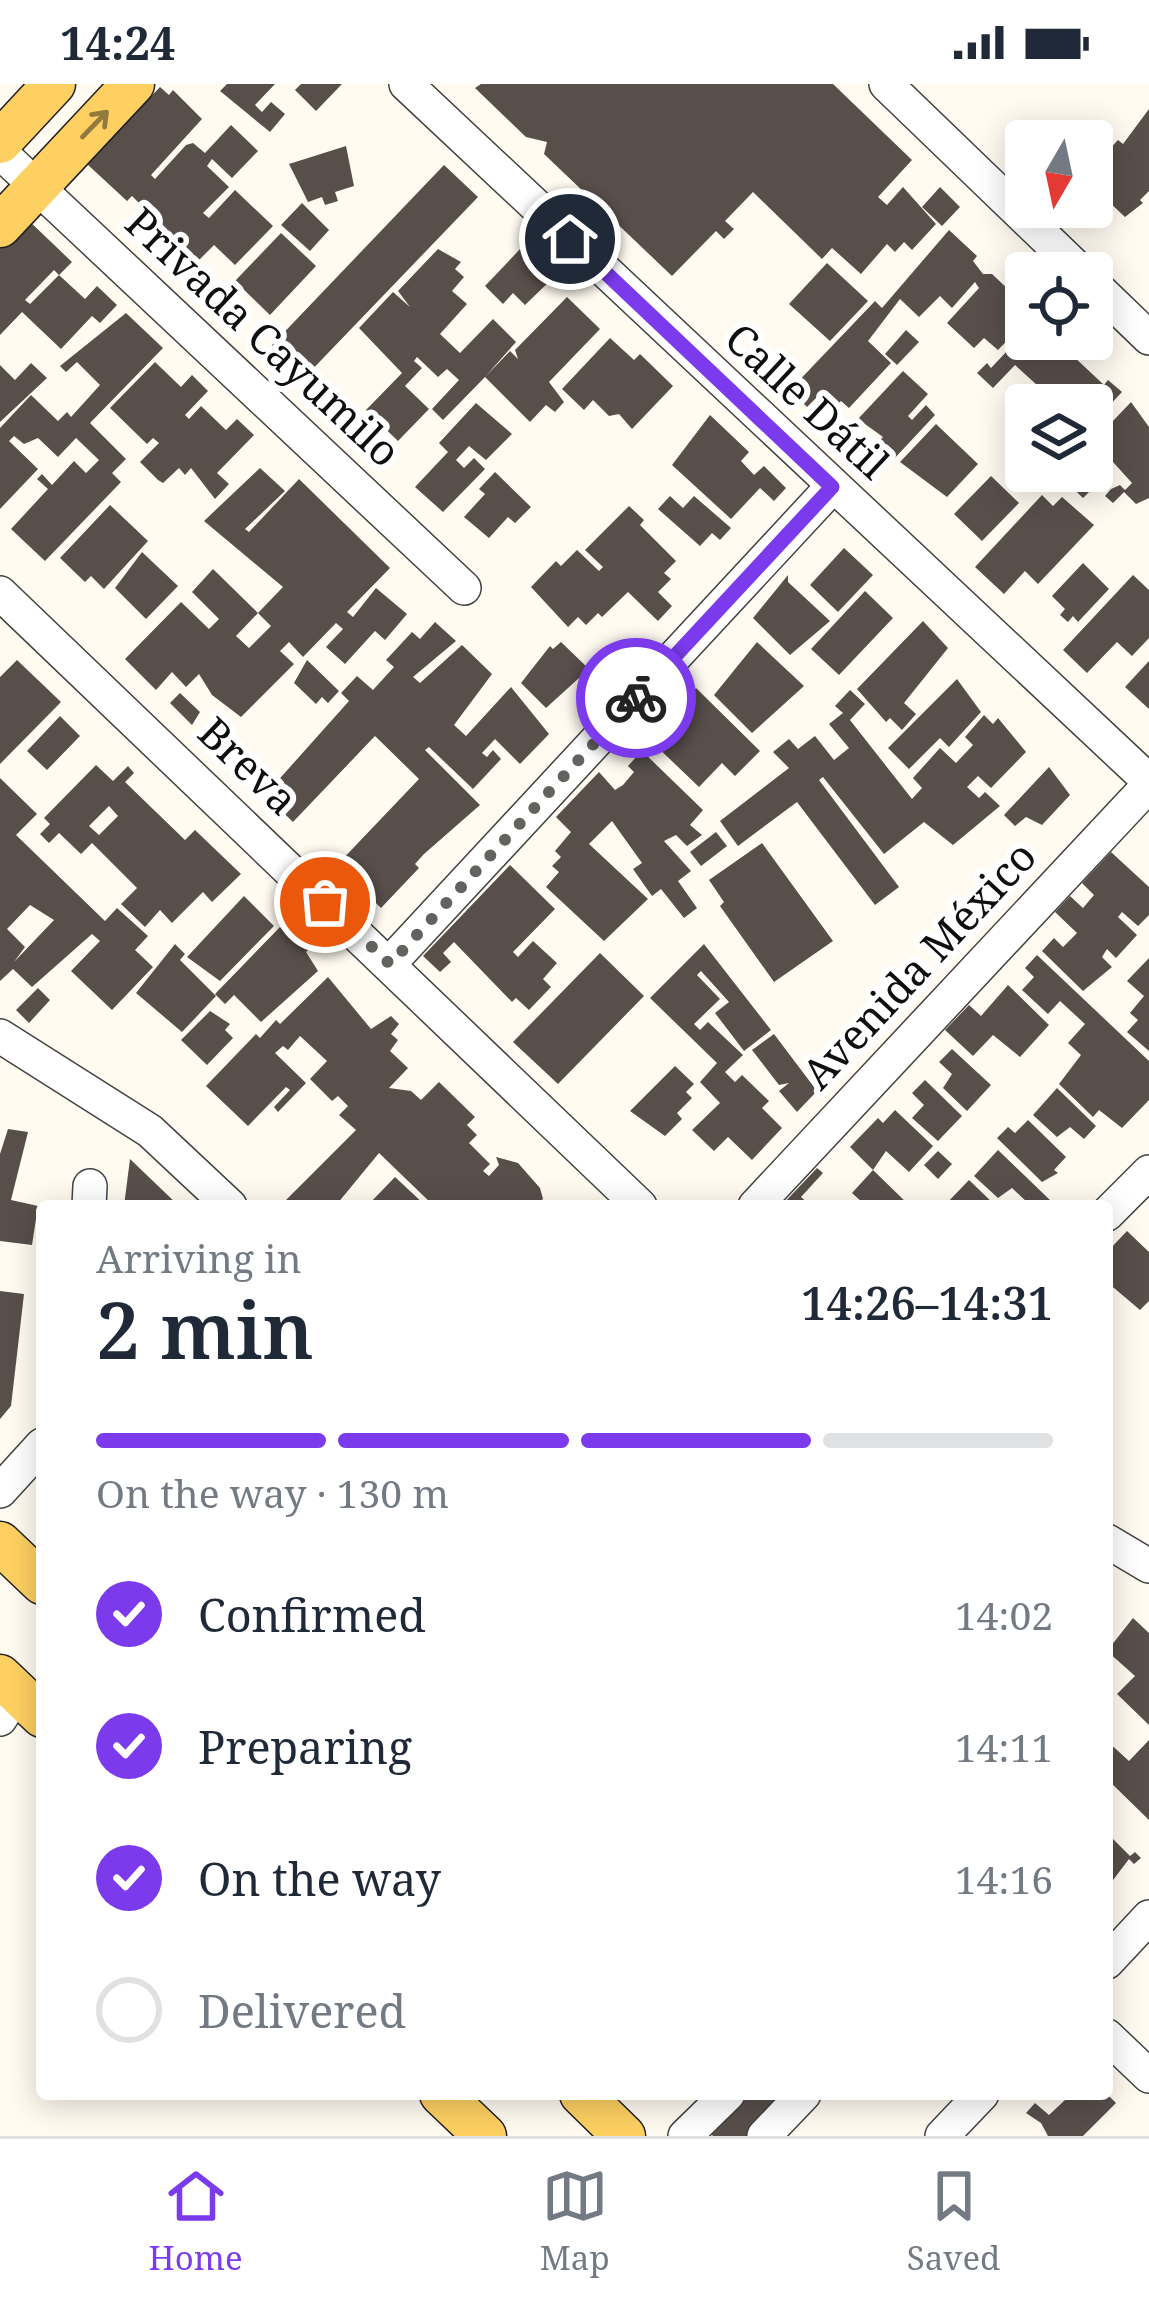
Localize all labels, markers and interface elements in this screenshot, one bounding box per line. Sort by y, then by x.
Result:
text: 14:24 [60,12,175,73]
one-way arrow [80,110,108,139]
north arrow [1005,120,1113,228]
map controls [1005,120,1113,492]
pin [519,188,621,290]
street label: Privada Cayumilo [114,194,414,478]
icon: home [537,206,603,272]
button: locate [1005,252,1113,360]
street label: Calle Dátil [714,309,902,490]
button: layers [1005,384,1113,492]
courier [576,638,696,758]
icon: bike [603,665,669,731]
street label: Breva [187,704,311,826]
street label: Avenida México [788,828,1048,1100]
pin [274,851,376,953]
icon: bag [292,869,358,935]
text: Arriving in [96,1231,302,1284]
text: 14:26–14:31 [801,1272,1053,1333]
text: 2 min [96,1276,314,1382]
text: On the way · 130 m [96,1466,449,1519]
icon: check [96,1581,162,1647]
text: Confirmed [198,1584,426,1645]
text: 14:02 [955,1588,1053,1641]
icon: check [96,1713,162,1779]
text: Preparing [198,1716,412,1777]
text: 14:11 [955,1720,1053,1773]
icon: check [96,1845,162,1911]
text: On the way [198,1848,441,1909]
text: 14:16 [955,1852,1053,1905]
text: Delivered [198,1980,406,2041]
tab: Home [149,2163,243,2280]
tab: Map [540,2163,610,2280]
tab: Saved [907,2163,1000,2280]

